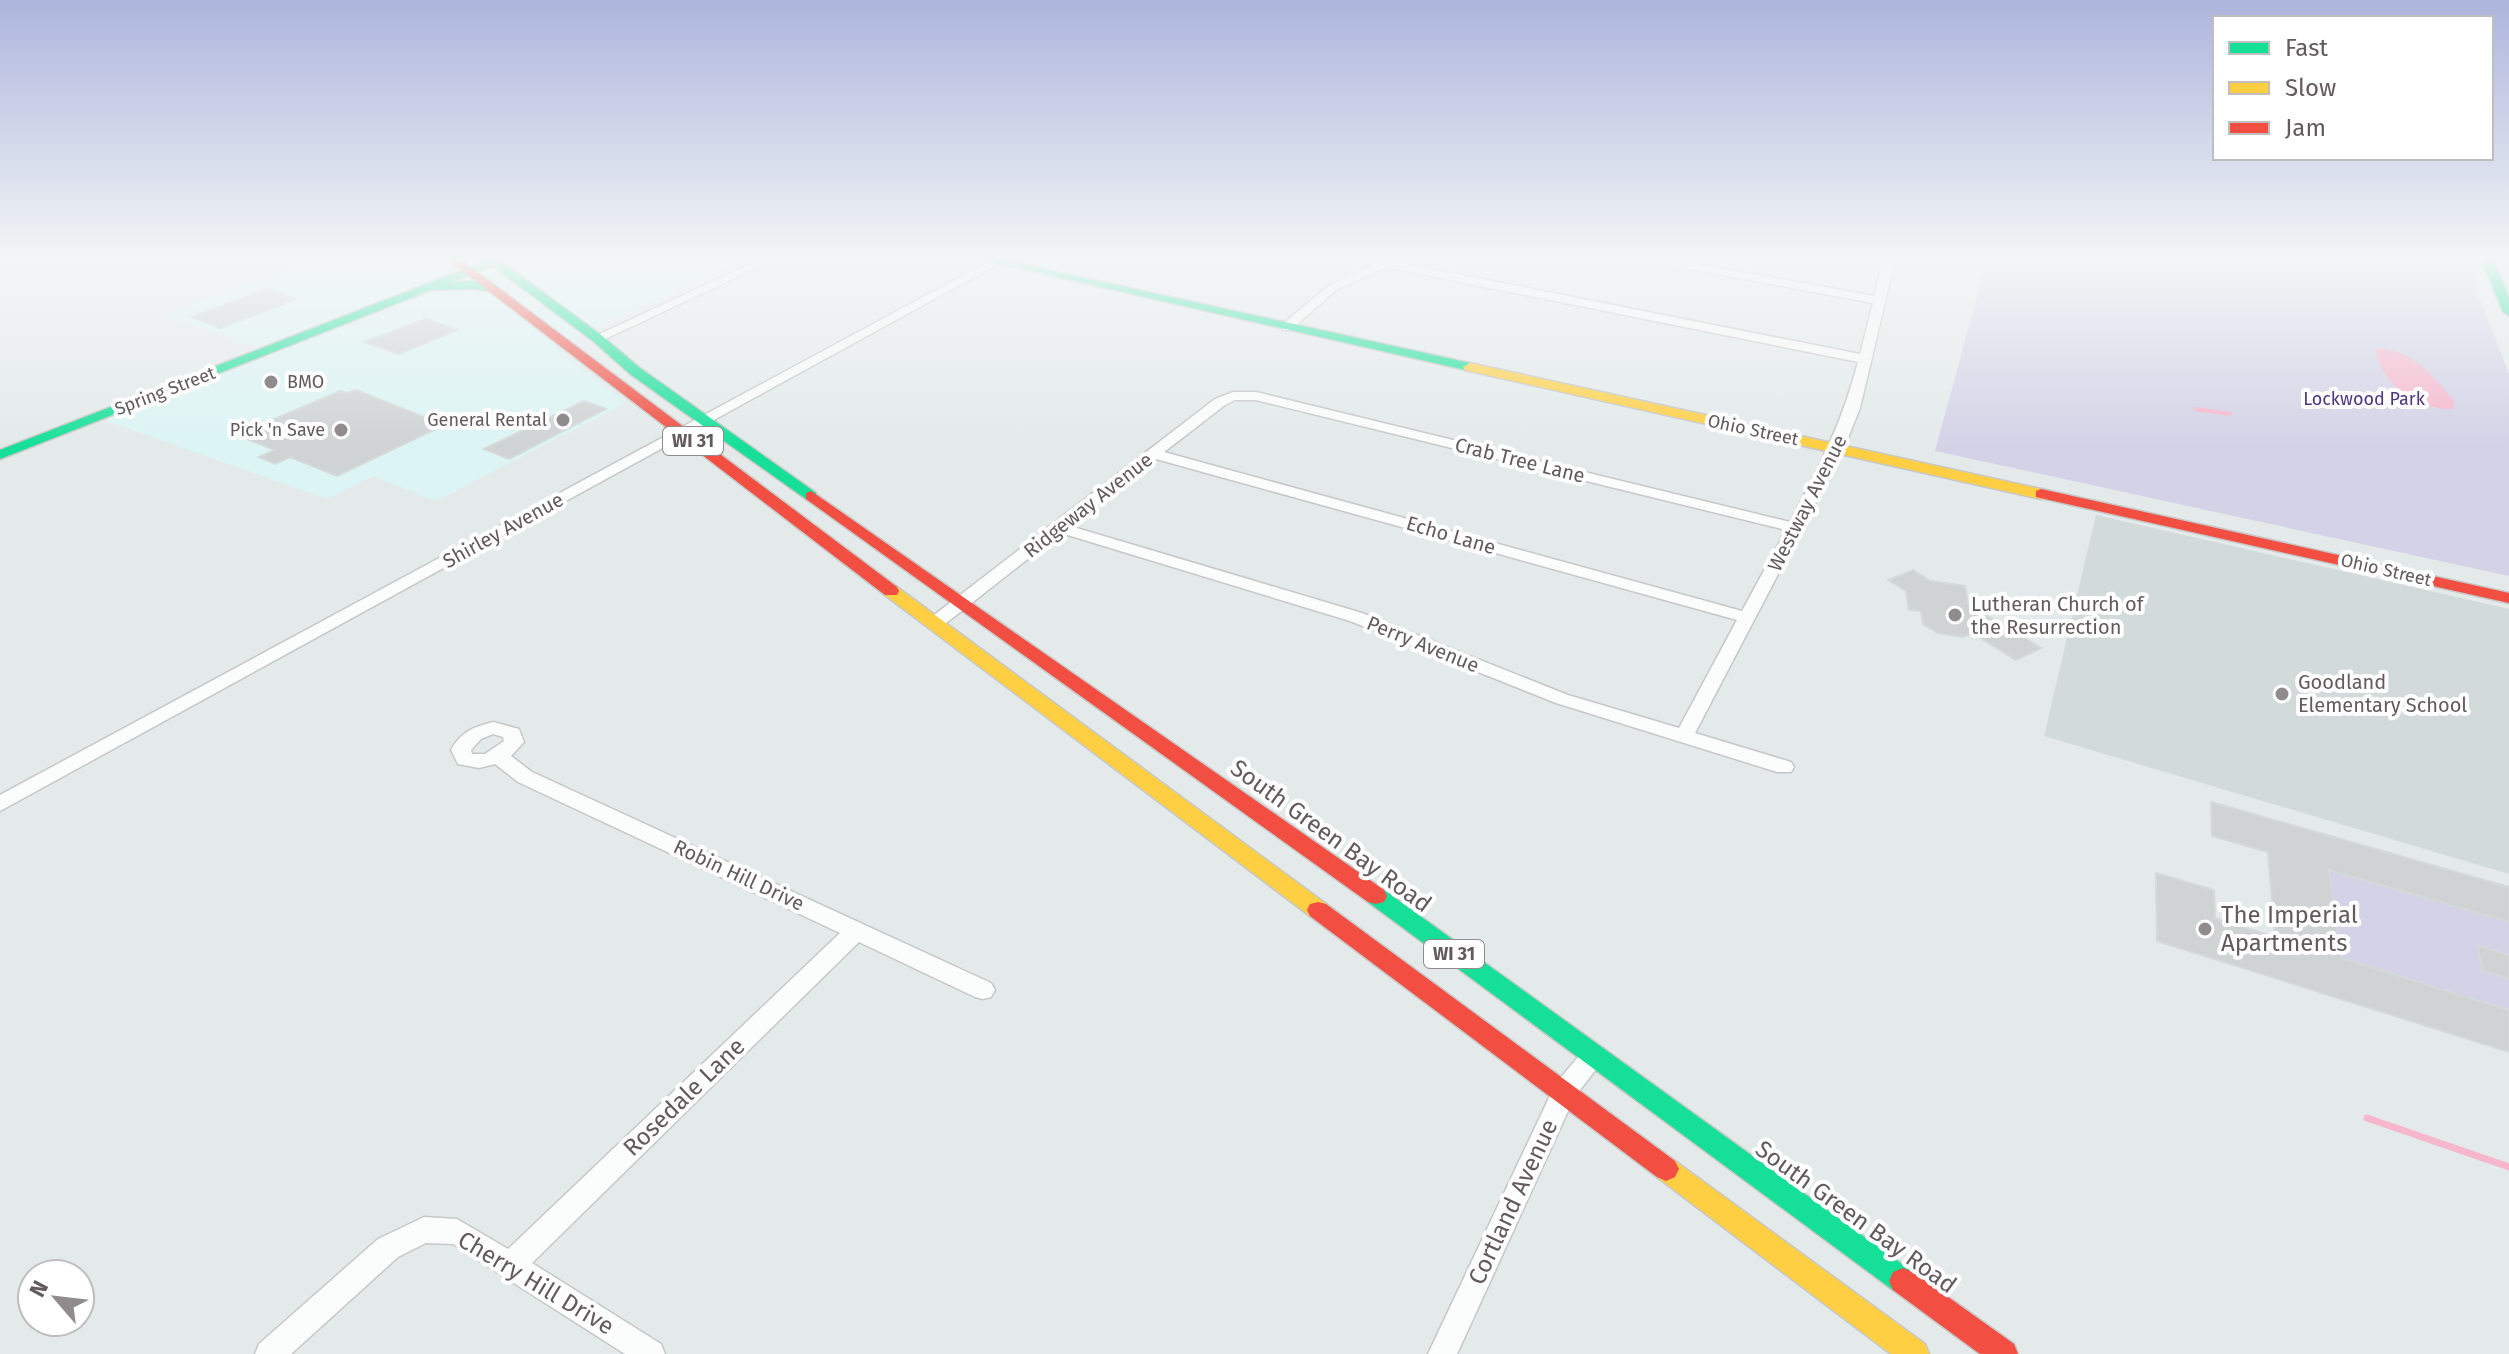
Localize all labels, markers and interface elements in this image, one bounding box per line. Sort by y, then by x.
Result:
legend [2213,16,2493,160]
text: Fast [2285,34,2328,62]
text: Slow [2285,74,2336,102]
text: Jam [2285,114,2326,142]
street label: Spring Street [112,362,219,420]
place label: BMO [287,371,324,393]
marker: BMO [262,373,280,391]
park label: Lockwood Park [2303,388,2426,410]
place label: General Rental [427,409,547,431]
street label: Ohio Street [1706,410,1801,450]
marker: General Rental [554,411,572,429]
place label: Pick 'n Save [230,419,325,441]
marker: Pick 'n Save [332,421,350,439]
road number: WI 31 [663,427,723,455]
street label: Westway Avenue [1762,431,1852,575]
street label: Crab Tree Lane [1452,432,1588,488]
street label: Ridgeway Avenue [1019,447,1157,563]
street label: Shirley Avenue [439,487,567,573]
street label: Echo Lane [1404,511,1498,559]
street label: Ohio Street [2339,549,2434,591]
place label: Lutheran Church of the Resurrection [1971,592,2145,639]
marker: Lutheran Church of the Resurrection [1946,606,1964,624]
street label: Perry Avenue [1363,611,1483,677]
place label: Goodland Elementary School [2298,670,2467,717]
marker: Goodland Elementary School [2273,685,2291,703]
street label: South Green Bay Road [1225,754,1437,918]
street label: Robin Hill Drive [670,834,808,916]
place label: The Imperial Apartments [2221,901,2358,957]
marker: The Imperial Apartments [2196,920,2214,938]
road number: WI 31 [1424,940,1484,968]
street label: Rosedale Lane [617,1032,751,1162]
street label: Cortland Avenue [1462,1115,1564,1289]
street label: South Green Bay Road [1750,1135,1962,1299]
street label: Cherry Hill Drive [453,1225,619,1341]
north arrow [16,1258,96,1338]
text: N [23,1276,54,1302]

